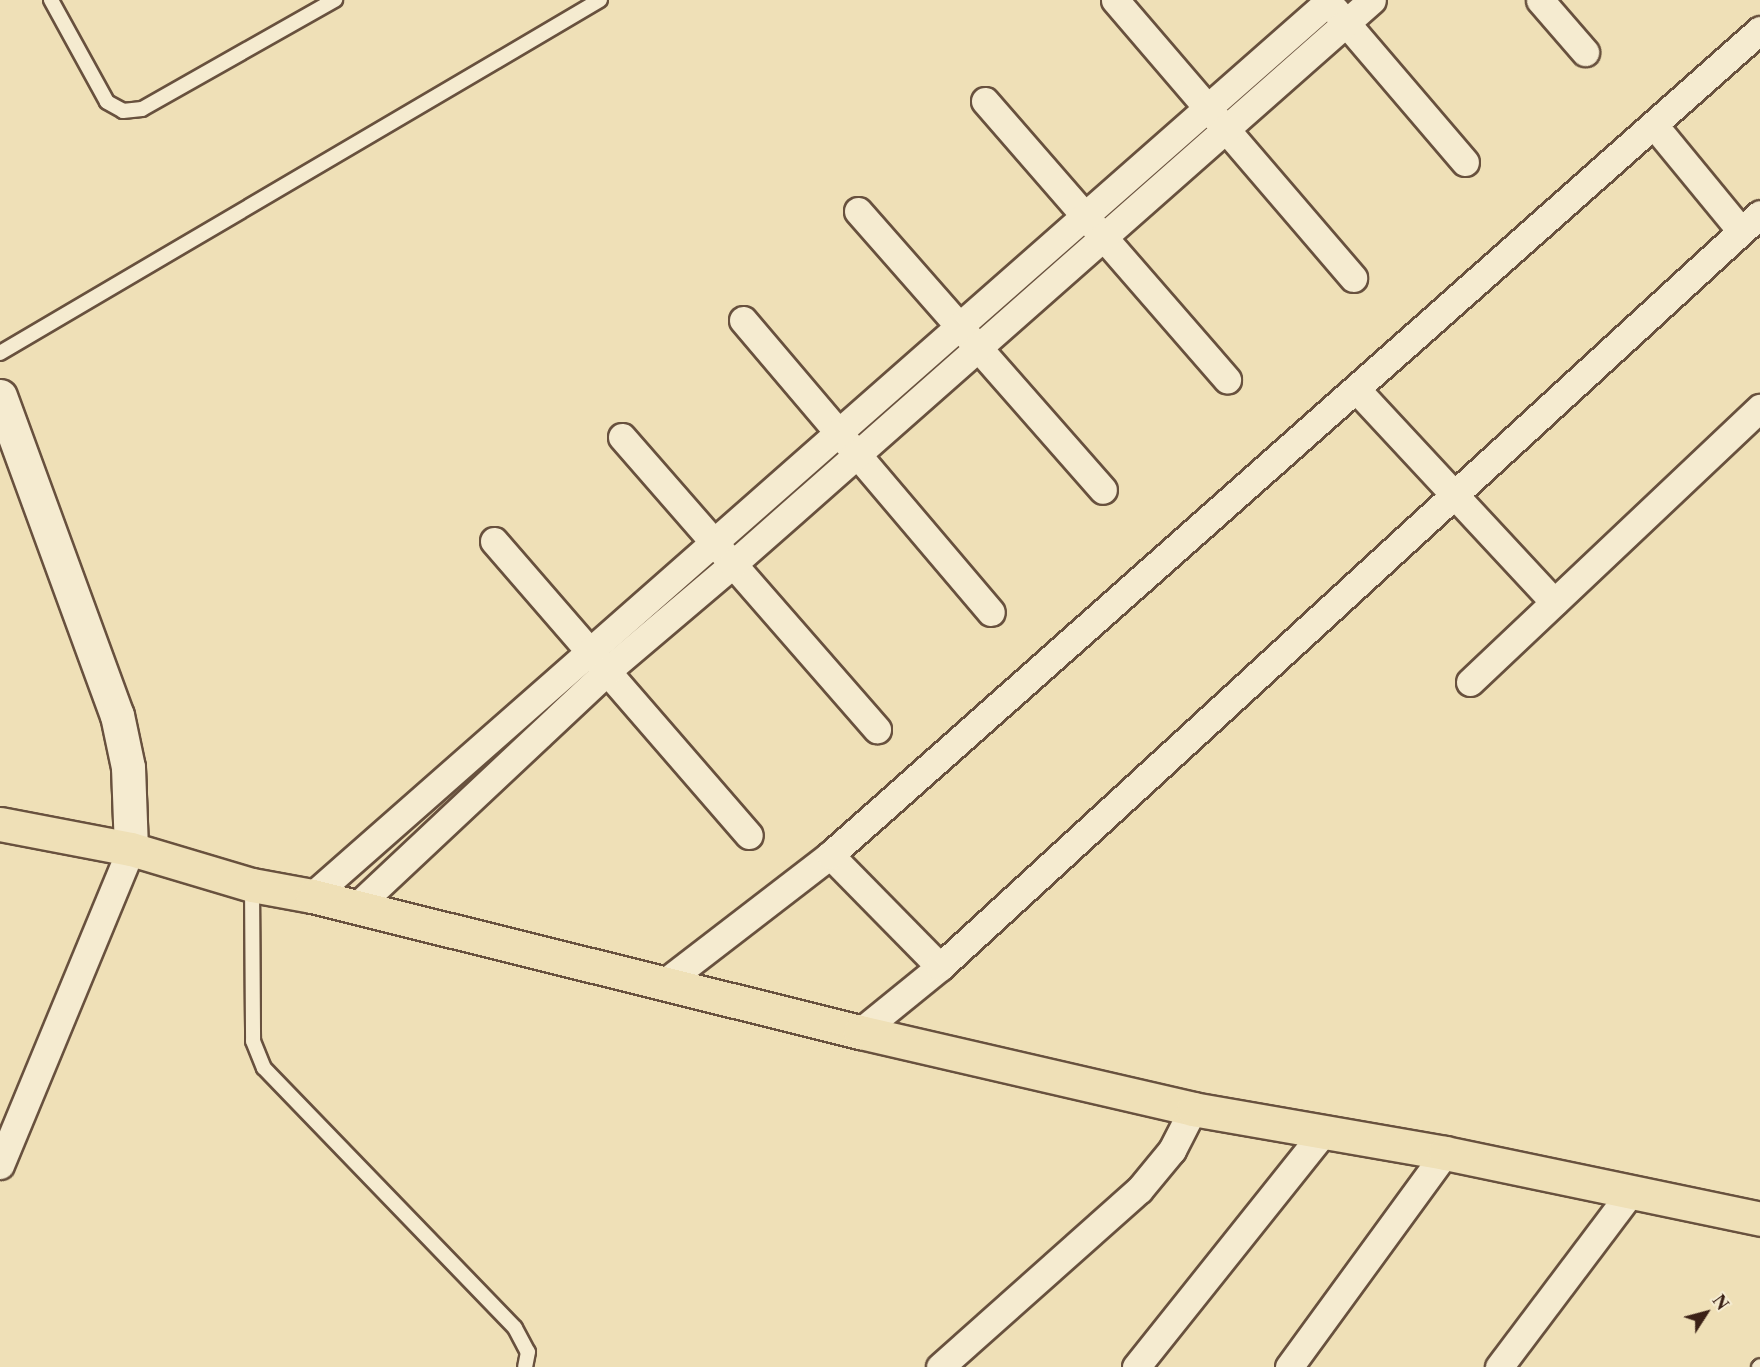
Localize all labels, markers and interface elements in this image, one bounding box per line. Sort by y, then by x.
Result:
north arrow [1676,1283,1736,1343]
text: N [1708,1291,1733,1314]

